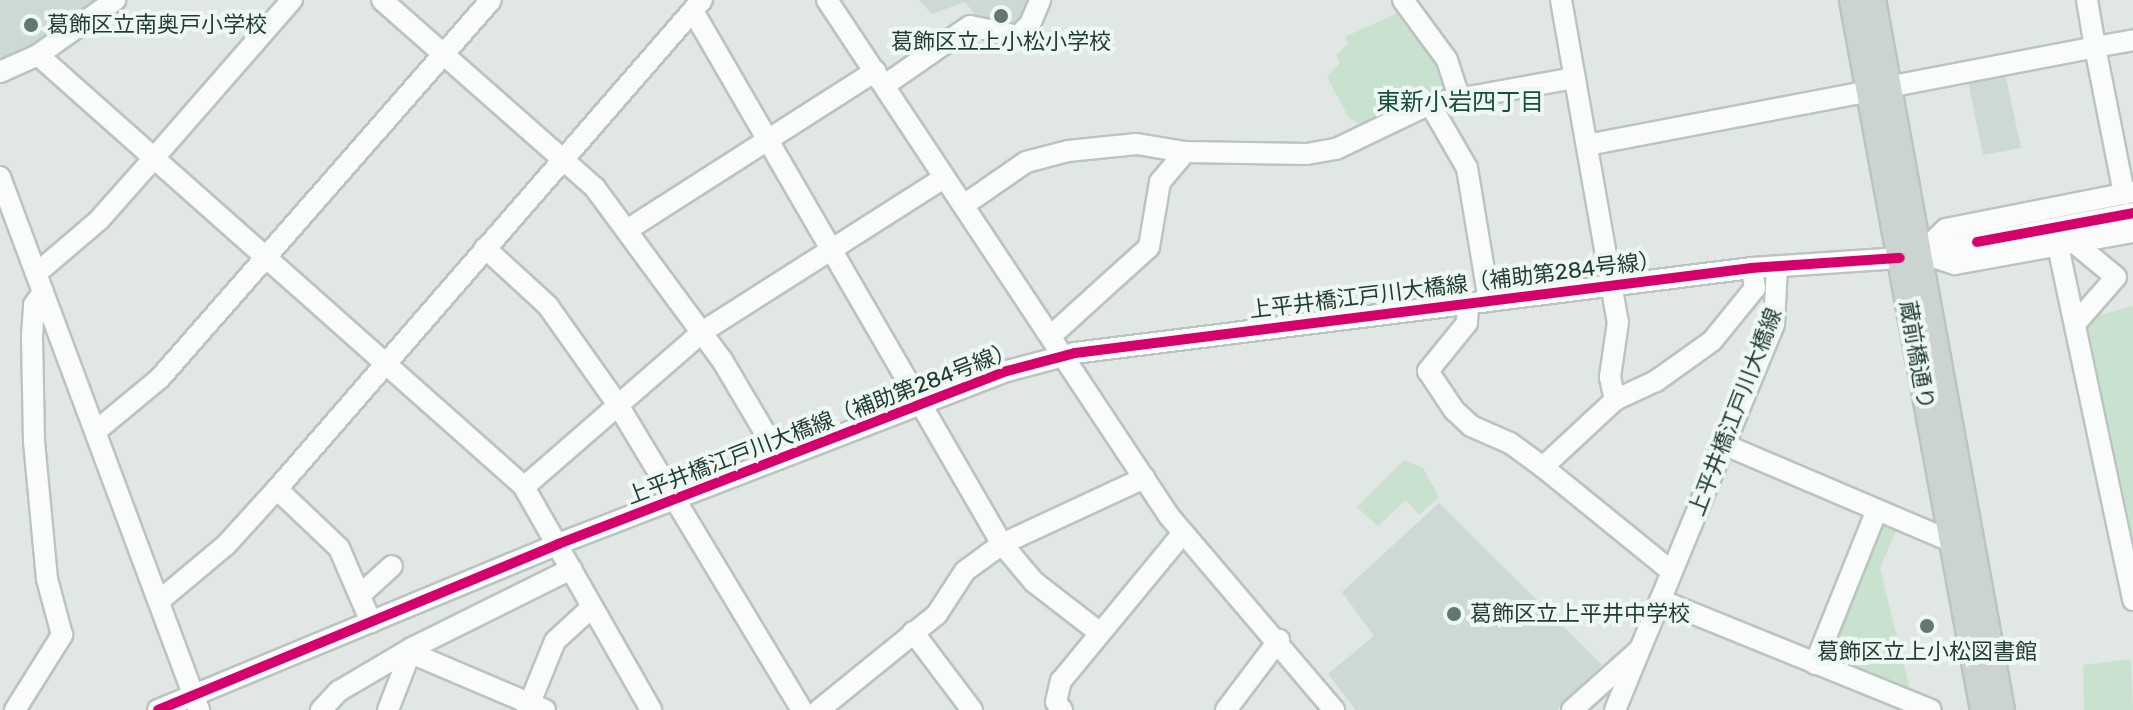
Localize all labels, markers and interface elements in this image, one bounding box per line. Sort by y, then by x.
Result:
marker: 葛飾区立上小松小学校 [992,7,1010,25]
place label: 葛飾区立南奥戸小学校 [47,12,267,38]
marker: 葛飾区立南奥戸小学校 [22,16,40,34]
place label: 葛飾区立上小松小学校 [891,29,1111,55]
district label: 東新小岩四丁目 [1376,89,1544,117]
street label: 上平井橋江戸川大橋線（補助第284号線） [1248,247,1662,323]
street label: 蔵前橋通り [1894,299,1940,411]
street label: 上平井橋江戸川大橋線 [1683,305,1787,519]
street label: 上平井橋江戸川大橋線（補助第284号線） [623,336,1019,510]
place label: 葛飾区立上平井中学校 [1470,601,1690,627]
marker: 葛飾区立上平井中学校 [1445,605,1463,623]
marker: 葛飾区立上小松図書館 [1918,617,1936,635]
place label: 葛飾区立上小松図書館 [1817,639,2037,665]

